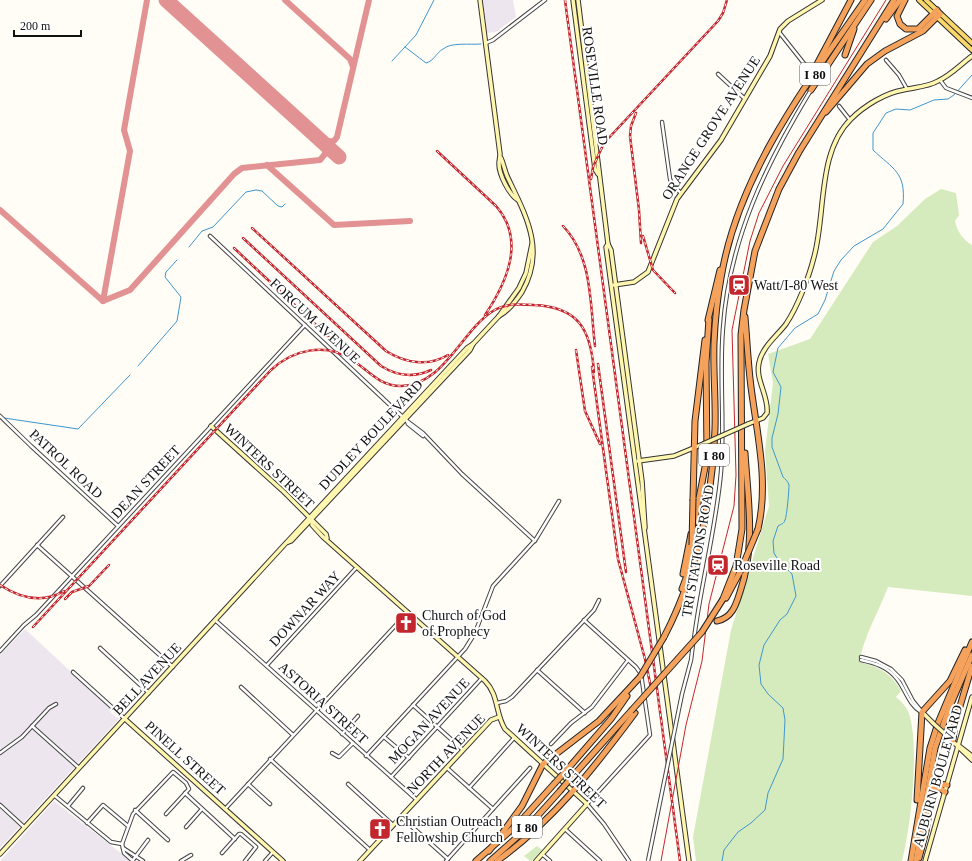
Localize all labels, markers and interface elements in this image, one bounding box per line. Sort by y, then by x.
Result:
scale bar [14,12,81,38]
text: 200 m [20,19,51,33]
street label: ROSEVILLE ROAD [579,26,611,146]
street label: ORANGE GROVE AVENUE [659,53,763,203]
road number: I 80 [800,63,830,85]
station icon: Watt/I-80 West [726,272,752,298]
street label: FORCUM AVENUE [267,275,363,367]
place label: Watt/I-80 West [754,278,838,293]
street label: DUDLEY BOULEVARD [316,377,426,493]
street label: WINTERS STREET [221,421,317,512]
street label: PATROL ROAD [26,426,106,502]
street label: DEAN STREET [109,442,184,521]
road number: I 80 [699,444,729,466]
street label: TRI STATIONS ROAD [679,484,717,618]
station icon: Roseville Road [705,552,731,578]
place label: Roseville Road [734,558,820,573]
street label: DOWNAR WAY [266,568,344,650]
place label: Church of God of Prophecy [422,608,506,639]
church icon: Church of God of Prophecy [393,610,419,636]
street label: BELL AVENUE [110,640,184,718]
street label: ASTORIA STREET [275,659,371,747]
street label: MOGAN AVENUE [386,675,472,767]
street label: AUBURN BOULEVARD [911,703,965,849]
street label: NORTH AVENUE [404,711,488,797]
street label: PINELL STREET [142,718,228,798]
street label: WINTERS STREET [513,721,609,812]
place label: Christian Outreach Fellowship Church [396,814,503,845]
church icon: Christian Outreach Fellowship Church [367,816,393,842]
road number: I 80 [512,816,542,838]

